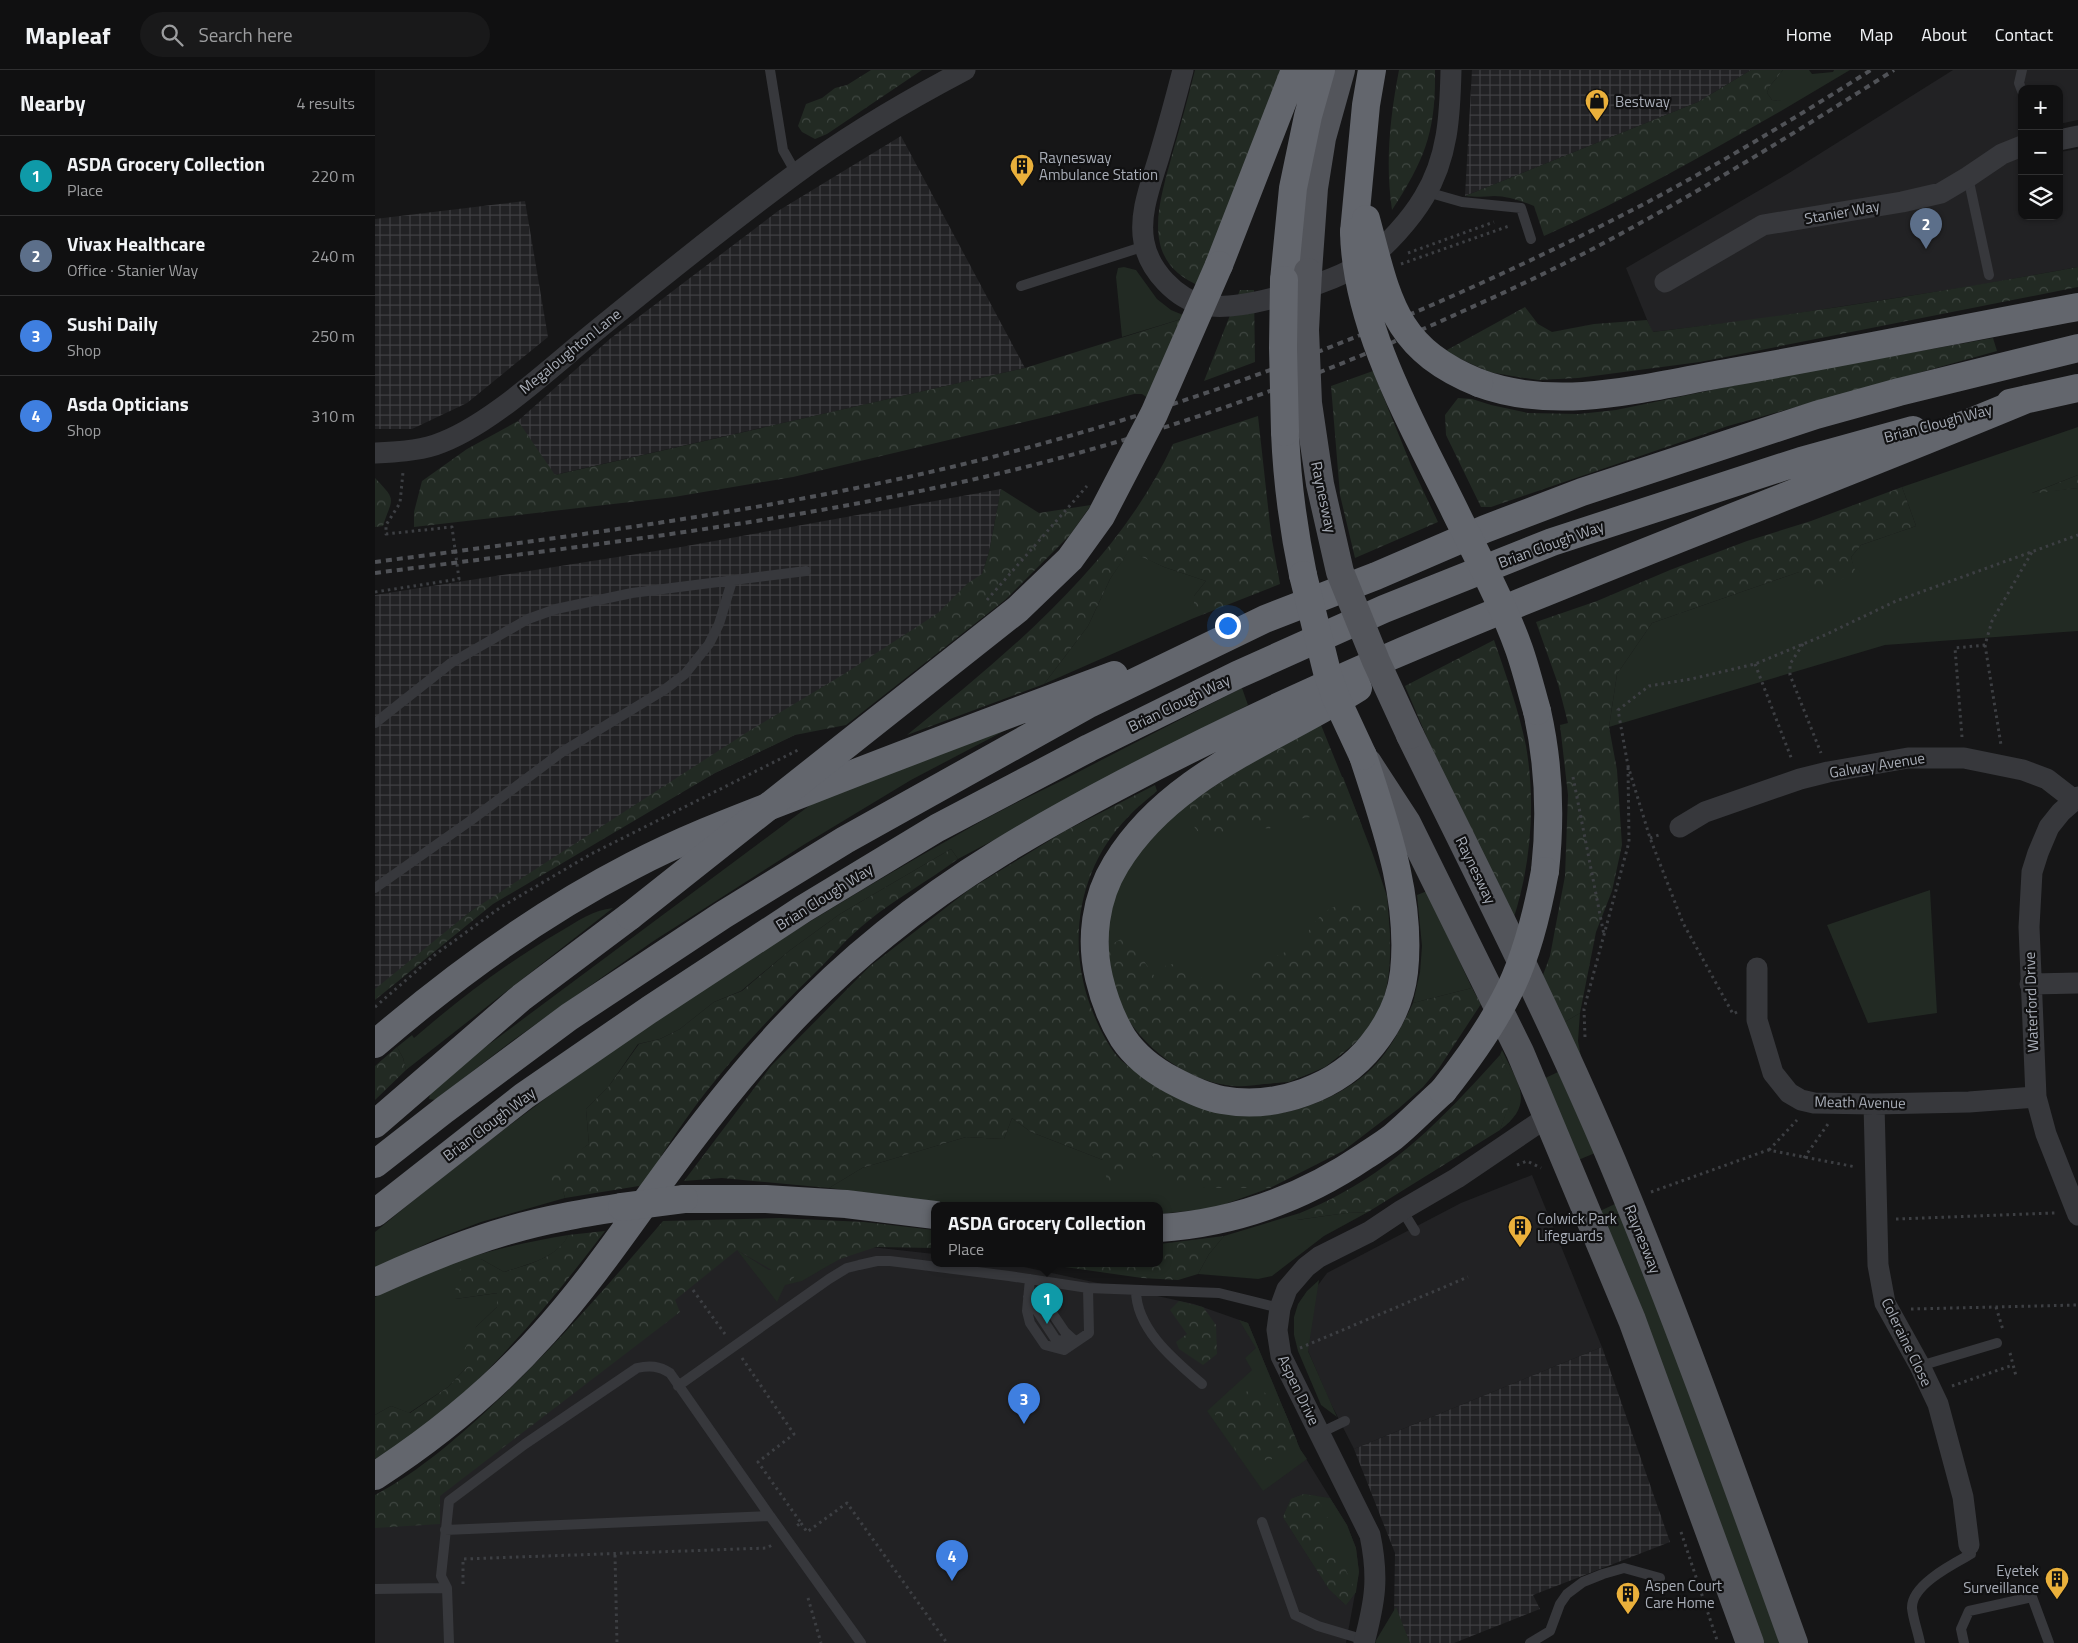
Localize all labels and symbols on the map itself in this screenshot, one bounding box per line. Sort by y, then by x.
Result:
shop icon: Bestway [1584,88,1610,122]
place label: Bestway [1615,90,1670,113]
place label: Raynesway Ambulance Station [1039,146,1158,186]
building icon: Raynesway Ambulance Station [1009,153,1035,187]
street label: Stanier Way [1803,194,1881,230]
pin: 2 [1910,208,1942,249]
street label: Megaloughton Lane [514,303,626,399]
street label: Brian Clough Way [1881,398,1995,448]
street label: Raynesway [1305,459,1343,535]
street label: Brian Clough Way [1495,514,1607,574]
your location [1215,613,1241,639]
street label: Brian Clough Way [1124,668,1234,738]
street label: Galway Avenue [1828,746,1926,784]
street label: Raynesway [1450,832,1502,908]
street label: Brian Clough Way [771,858,877,936]
street label: Waterford Drive [2018,951,2044,1053]
street label: Brian Clough Way [438,1081,540,1167]
street label: Meath Avenue [1814,1090,1906,1114]
street label: Raynesway [1619,1201,1667,1277]
place label: Colwick Park Lifeguards [1537,1207,1617,1247]
building icon: Colwick Park Lifeguards [1507,1214,1533,1248]
pin: 1 [1031,1283,1063,1324]
street label: Coleraine Close [1876,1294,1938,1390]
street label: Aspen Drive [1272,1351,1326,1429]
pin: 3 [1008,1383,1040,1424]
pin: 4 [936,1540,968,1581]
place label: Eyetek Surveillance [1963,1559,2039,1599]
building icon: Eyetek Surveillance [2044,1566,2070,1600]
place label: Aspen Court Care Home [1645,1574,1723,1614]
building icon: Aspen Court Care Home [1615,1581,1641,1615]

